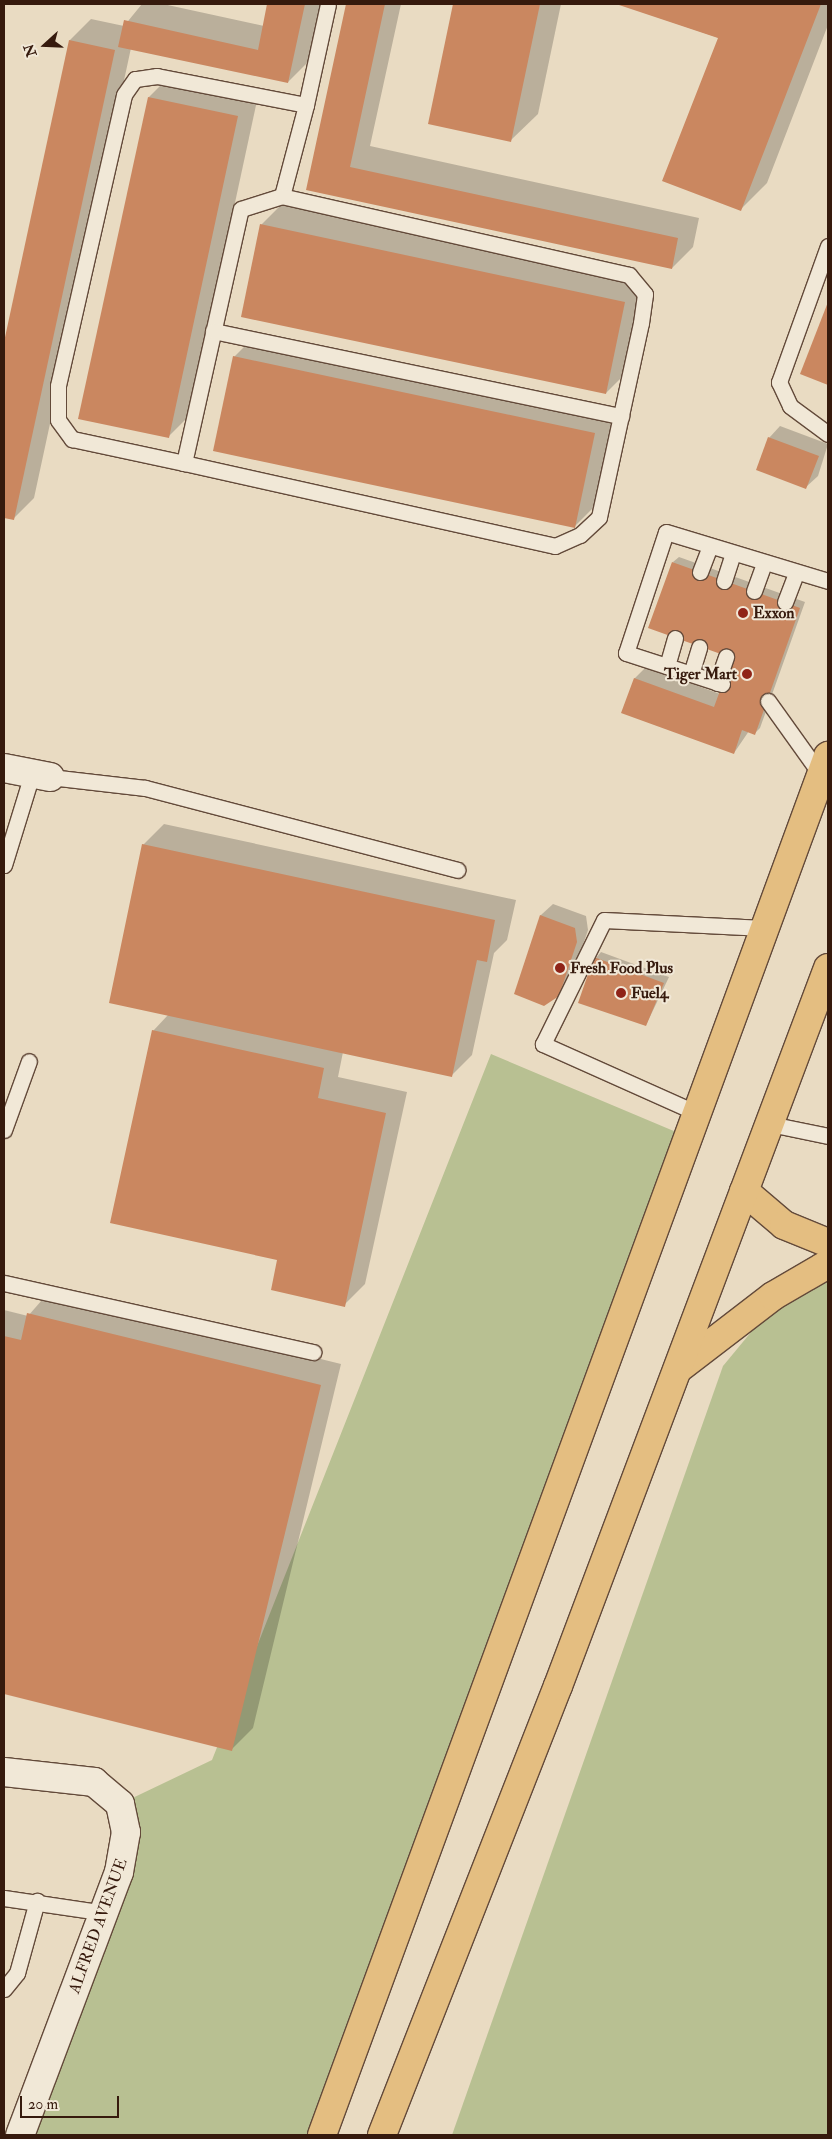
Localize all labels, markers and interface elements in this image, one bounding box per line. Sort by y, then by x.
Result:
north arrow [20,20,70,70]
text: N [20,42,41,59]
place label: Exxon [753,603,795,623]
marker: Exxon [737,607,749,619]
place label: Tiger Mart [664,664,737,684]
marker: Tiger Mart [741,668,753,680]
place label: Fresh Food Plus [570,958,673,978]
marker: Fresh Food Plus [554,962,566,974]
place label: Fuel4 [631,983,668,1003]
marker: Fuel4 [615,987,627,999]
street label: ALFRED AVENUE [65,1856,131,1996]
scale bar [22,2086,121,2118]
text: 20 m [28,2095,58,2114]

